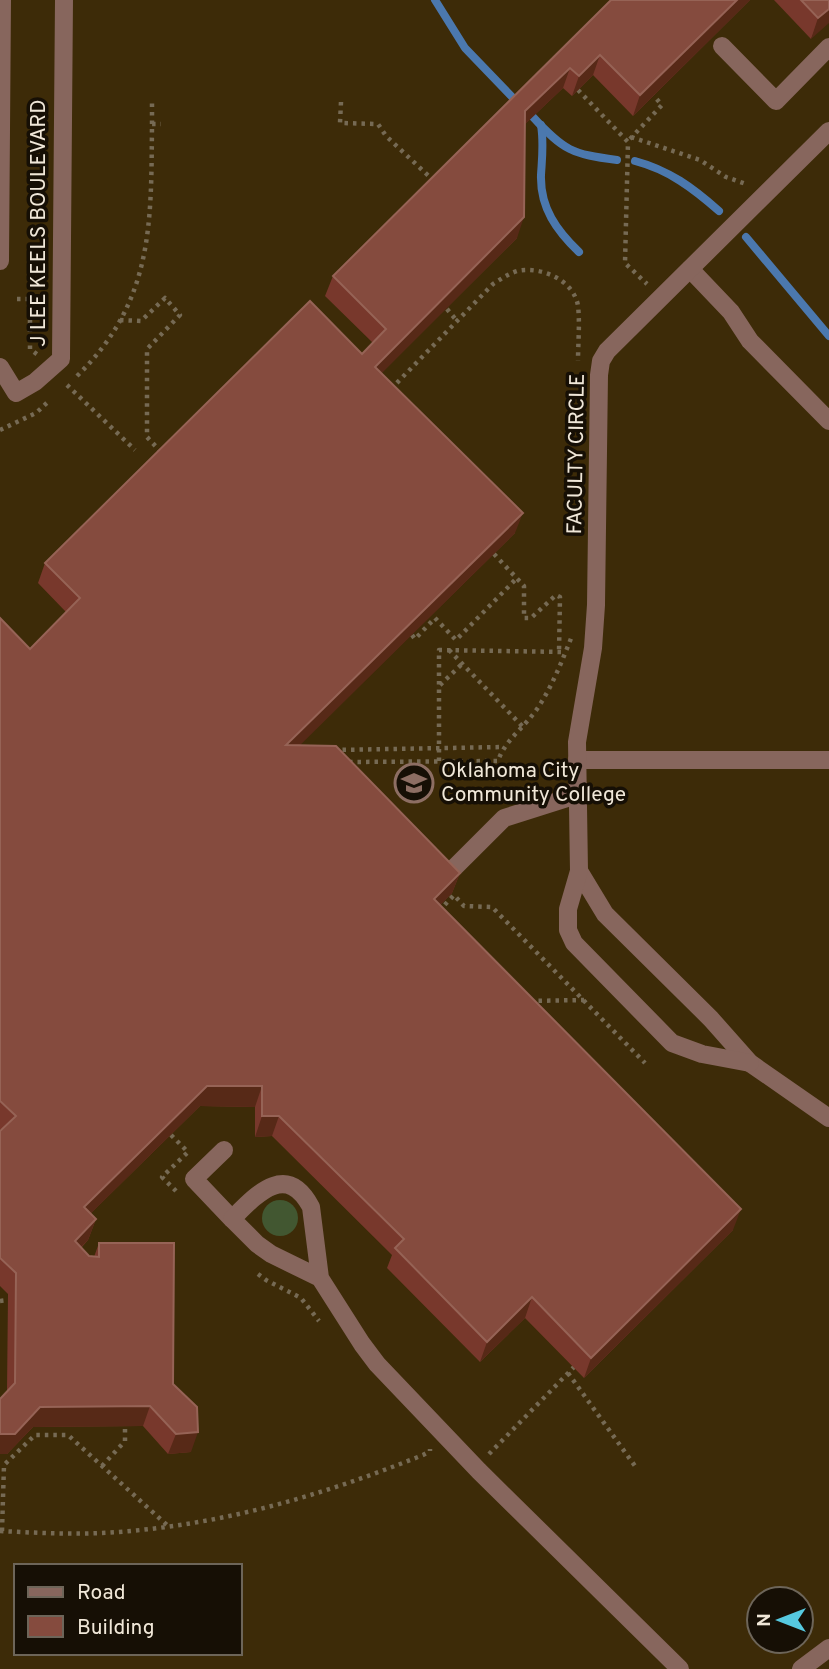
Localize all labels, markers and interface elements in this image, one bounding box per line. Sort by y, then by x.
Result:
street label: J LEE KEELS BOULEVARD [26,99,53,347]
street label: FACULTY CIRCLE [562,373,592,535]
place label: Oklahoma City Community College [441,758,626,809]
school or university icon: Oklahoma City Community College [393,762,435,804]
legend [14,1564,242,1655]
text: Road [77,1580,126,1607]
north arrow [745,1585,815,1655]
text: N [753,1613,777,1627]
text: Building [77,1615,155,1642]

